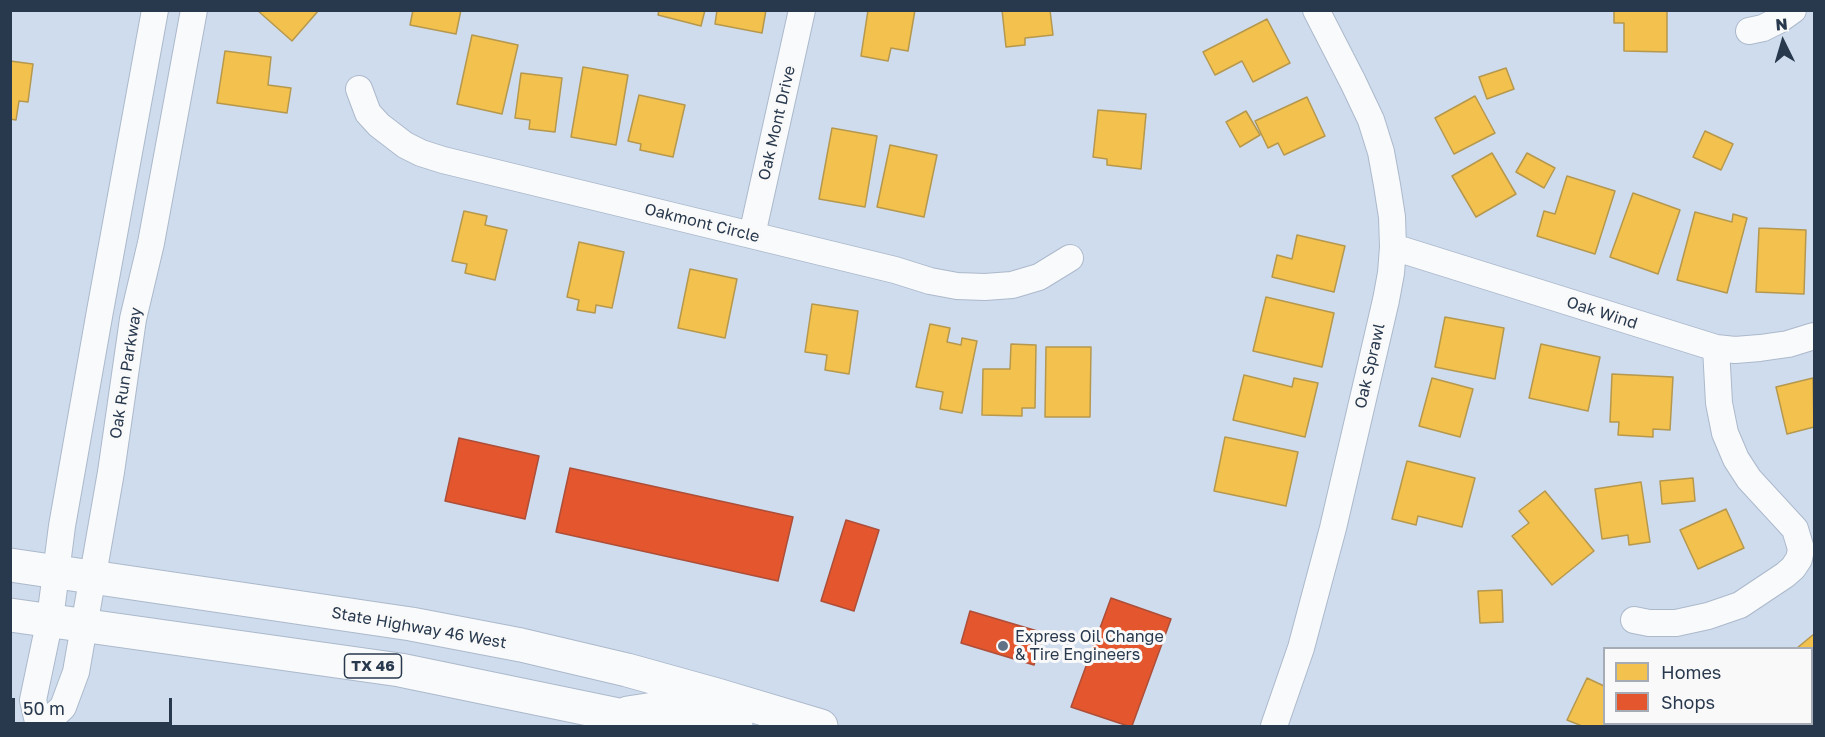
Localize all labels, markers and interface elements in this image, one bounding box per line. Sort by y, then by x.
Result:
north arrow [1753,12,1813,72]
text: N [1774,14,1788,35]
street label: Oak Mont Drive [754,64,800,182]
street label: Oakmont Circle [642,199,762,247]
street label: Oak Wind [1564,293,1640,333]
street label: Oak Run Parkway [106,306,146,440]
street label: Oak Sprawl [1351,321,1389,411]
street label: State Highway 46 West [330,603,508,653]
place label: Express Oil Change & Tire Engineers [1015,627,1164,665]
marker: Express Oil Change & Tire Engineers [996,639,1010,653]
legend [1603,647,1813,725]
road number: TX 46 [344,654,401,678]
text: Homes [1661,661,1721,683]
scale bar [15,686,176,724]
text: Shops [1661,691,1715,713]
text: 50 m [23,697,65,719]

